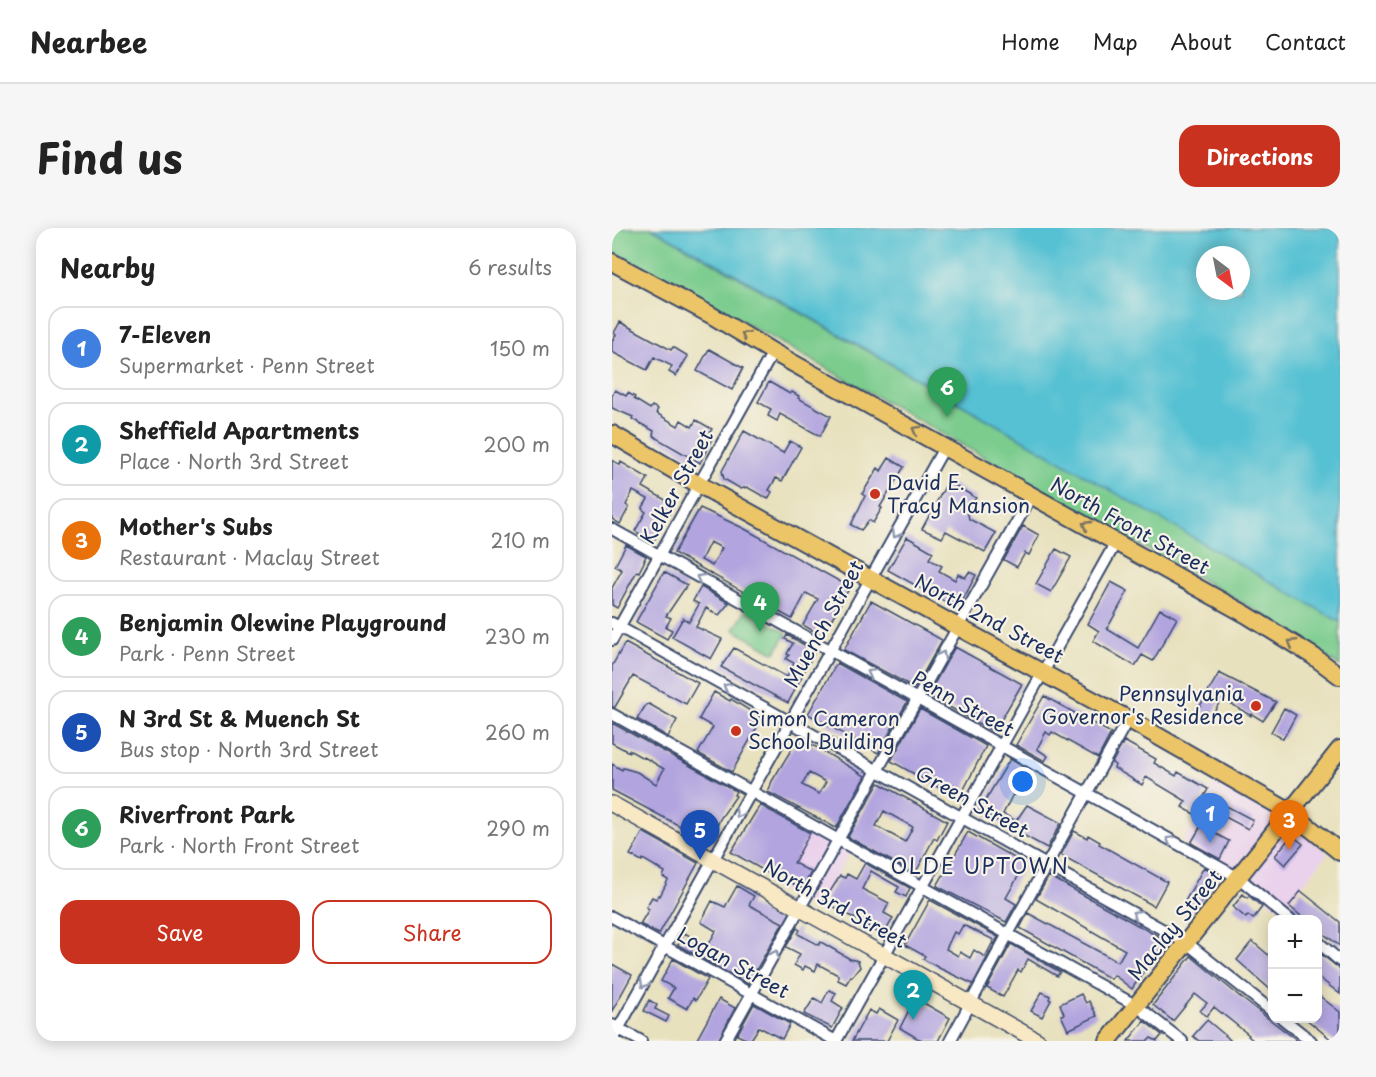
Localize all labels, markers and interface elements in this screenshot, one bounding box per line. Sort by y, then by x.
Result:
text: Nearbee [30,20,147,63]
text: Home [1001,25,1060,57]
text: Map [1093,25,1138,57]
text: About [1171,25,1232,57]
text: Contact [1265,25,1346,57]
text: Find us [36,125,183,188]
button: Directions [1179,125,1340,187]
north arrow [1196,246,1250,300]
text: Nearby [60,248,155,287]
text: 6 results [468,252,552,282]
text: 7-Eleven [119,317,211,350]
one-way arrow [741,331,751,343]
text: 1 [77,333,86,363]
text: 150 m [490,333,550,363]
text: Supermarket · Penn Street [119,350,375,380]
pin: 6 [928,368,966,417]
text: Sheffield Apartments [119,413,359,446]
street label: Kelker Street [632,424,720,549]
one-way arrow [912,426,922,437]
text: 2 [74,429,89,459]
text: 200 m [483,429,550,459]
text: Place · North 3rd Street [119,446,349,476]
place label: David E. Tracy Mansion [887,467,1030,520]
street label: North Front Street [1045,469,1216,581]
marker: David E. Tracy Mansion [868,487,882,501]
text: Mother's Subs [119,509,273,542]
one-way arrow [1082,521,1092,533]
text: 3 [75,525,88,555]
text: 210 m [491,525,550,555]
one-way arrow [892,528,903,538]
text: Restaurant · Maclay Street [119,542,380,572]
street label: Muench Street [776,554,871,693]
street label: North 2nd Street [909,566,1070,670]
one-way arrow [696,574,707,586]
pin: 4 [740,582,780,632]
text: Benjamin Olewine Playground [119,605,446,638]
text: 4 [75,621,88,651]
text: 230 m [485,621,550,651]
text: Park · Penn Street [119,638,295,668]
one-way arrow [1288,638,1298,650]
one-way arrow [935,651,946,662]
street label: Penn Street [907,663,1020,744]
one-way arrow [867,669,877,680]
place label: Pennsylvania Governor's Residence [1042,678,1245,731]
one-way arrow [723,683,733,694]
marker: Pennsylvania Governor's Residence [1249,699,1263,713]
text: N 3rd St & Muench St [119,701,360,734]
place label: Simon Cameron School Building [748,703,900,756]
text: 5 [75,717,88,747]
text: 260 m [485,717,550,747]
marker: Simon Cameron School Building [729,724,743,738]
text: Bus stop · North 3rd Street [119,734,378,764]
street label: Green Street [910,758,1035,845]
your location [1008,767,1037,796]
pin: 1 [1190,794,1230,843]
text: Riverfront Park [119,797,295,830]
pin: 3 [1270,800,1308,850]
one-way arrow [735,808,746,818]
pin: 5 [680,810,719,860]
text: 6 [74,813,89,843]
text: 290 m [486,813,550,843]
text: Park · North Front Street [119,830,359,860]
one-way arrow [1165,836,1176,847]
district label: OLDE UPTOWN [890,849,1070,881]
street label: North 3rd Street [758,851,913,955]
street label: Maclay Street [1120,862,1229,986]
button: Save [60,900,300,964]
button: Share [312,900,552,964]
one-way arrow [1132,910,1142,921]
map controls [1268,915,1322,1023]
button: + [1268,915,1322,969]
street label: Logan Street [672,919,795,1005]
one-way arrow [768,950,779,960]
button: − [1268,969,1322,1023]
pin: 2 [894,970,932,1020]
one-way arrow [639,978,651,988]

